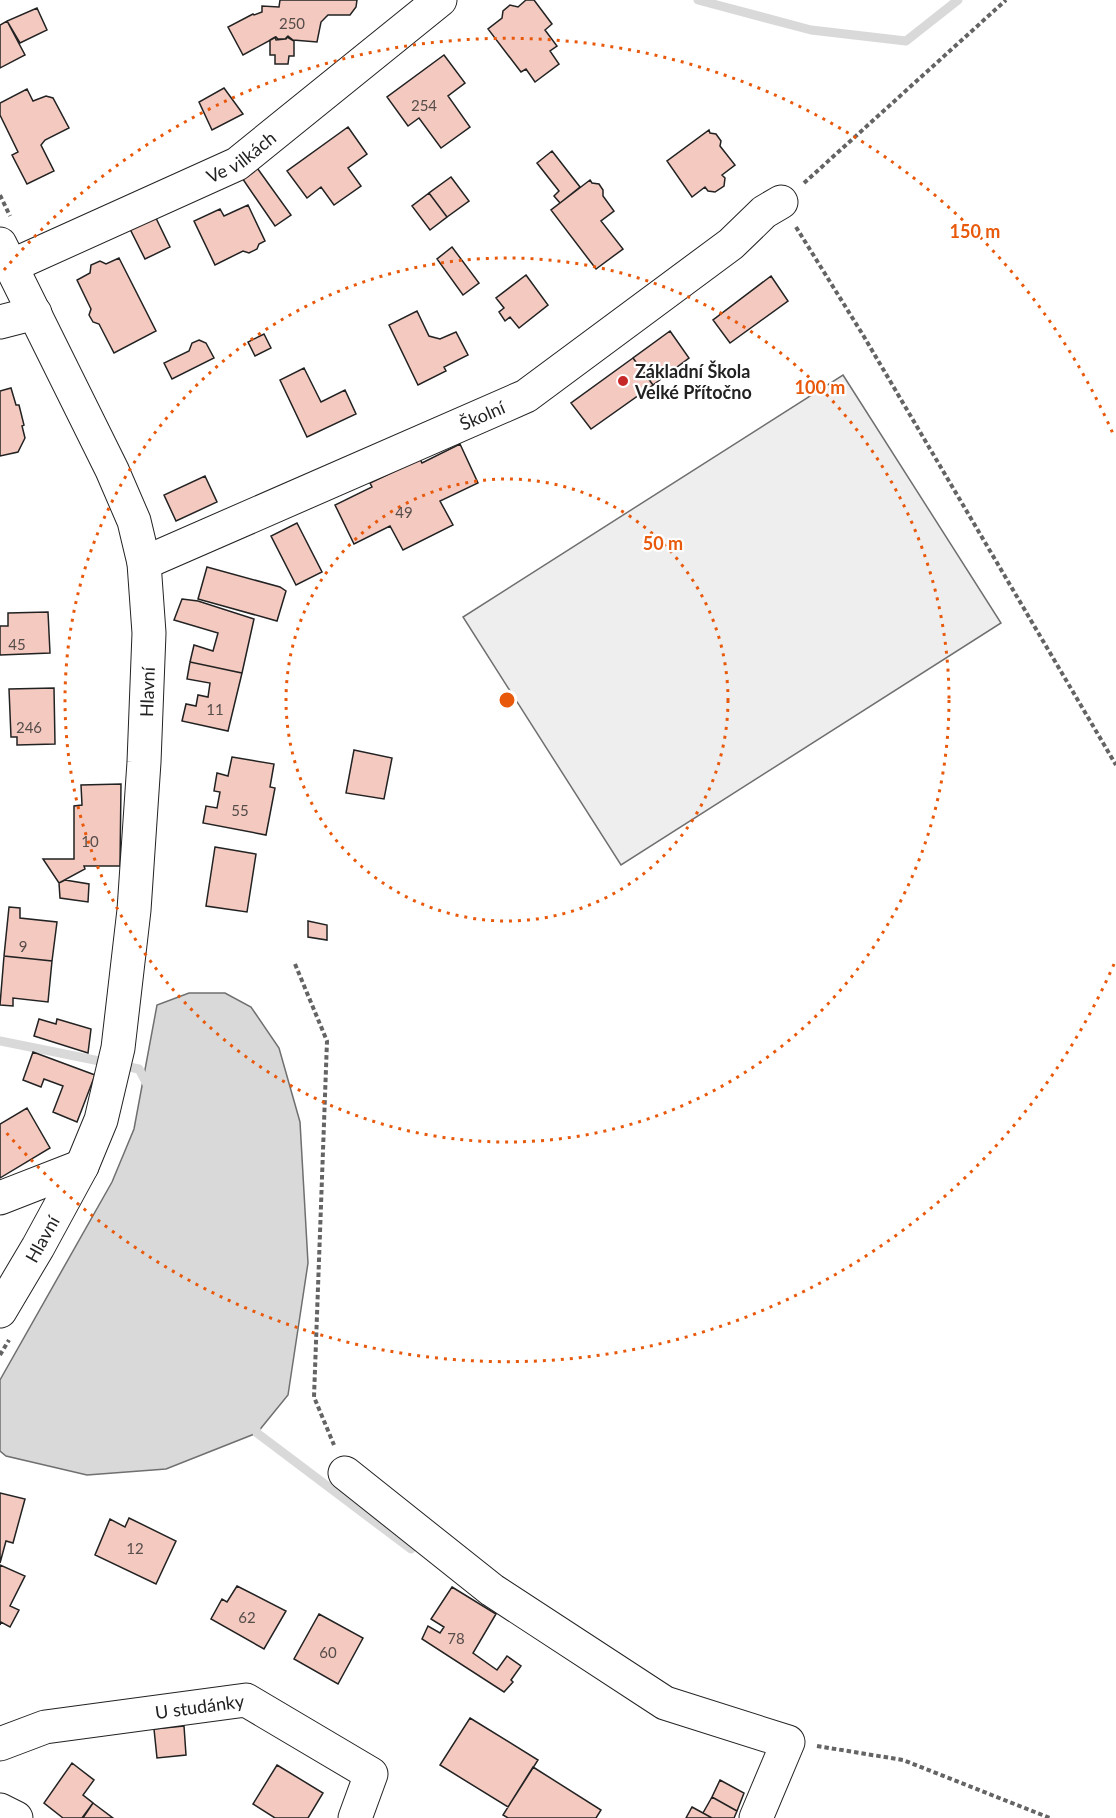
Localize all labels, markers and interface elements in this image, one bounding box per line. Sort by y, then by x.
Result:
house number: 250 [279,14,305,32]
house number: 254 [411,96,437,114]
street label: Ve vilkách [203,126,280,187]
text: 150 m [950,220,1000,242]
place label: Základní Škola Velké Přítočno [634,360,752,403]
marker: Základní Škola Velké Přítočno [616,374,630,388]
text: 100 m [795,376,845,398]
street label: Školní [456,395,509,435]
house number: 49 [395,503,413,521]
text: 50 m [643,532,683,554]
house number: 45 [8,635,26,653]
street label: Hlavní [135,666,159,718]
centre of rings [497,690,517,710]
house number: 11 [206,700,224,718]
house number: 246 [16,718,42,736]
house number: 55 [231,801,249,819]
house number: 10 [81,832,99,850]
house number: 9 [19,937,27,955]
street label: Hlavní [20,1211,64,1266]
house number: 12 [126,1539,144,1557]
house number: 62 [238,1608,256,1626]
house number: 78 [447,1629,465,1647]
house number: 60 [319,1643,337,1661]
street label: U studánky [154,1689,246,1723]

